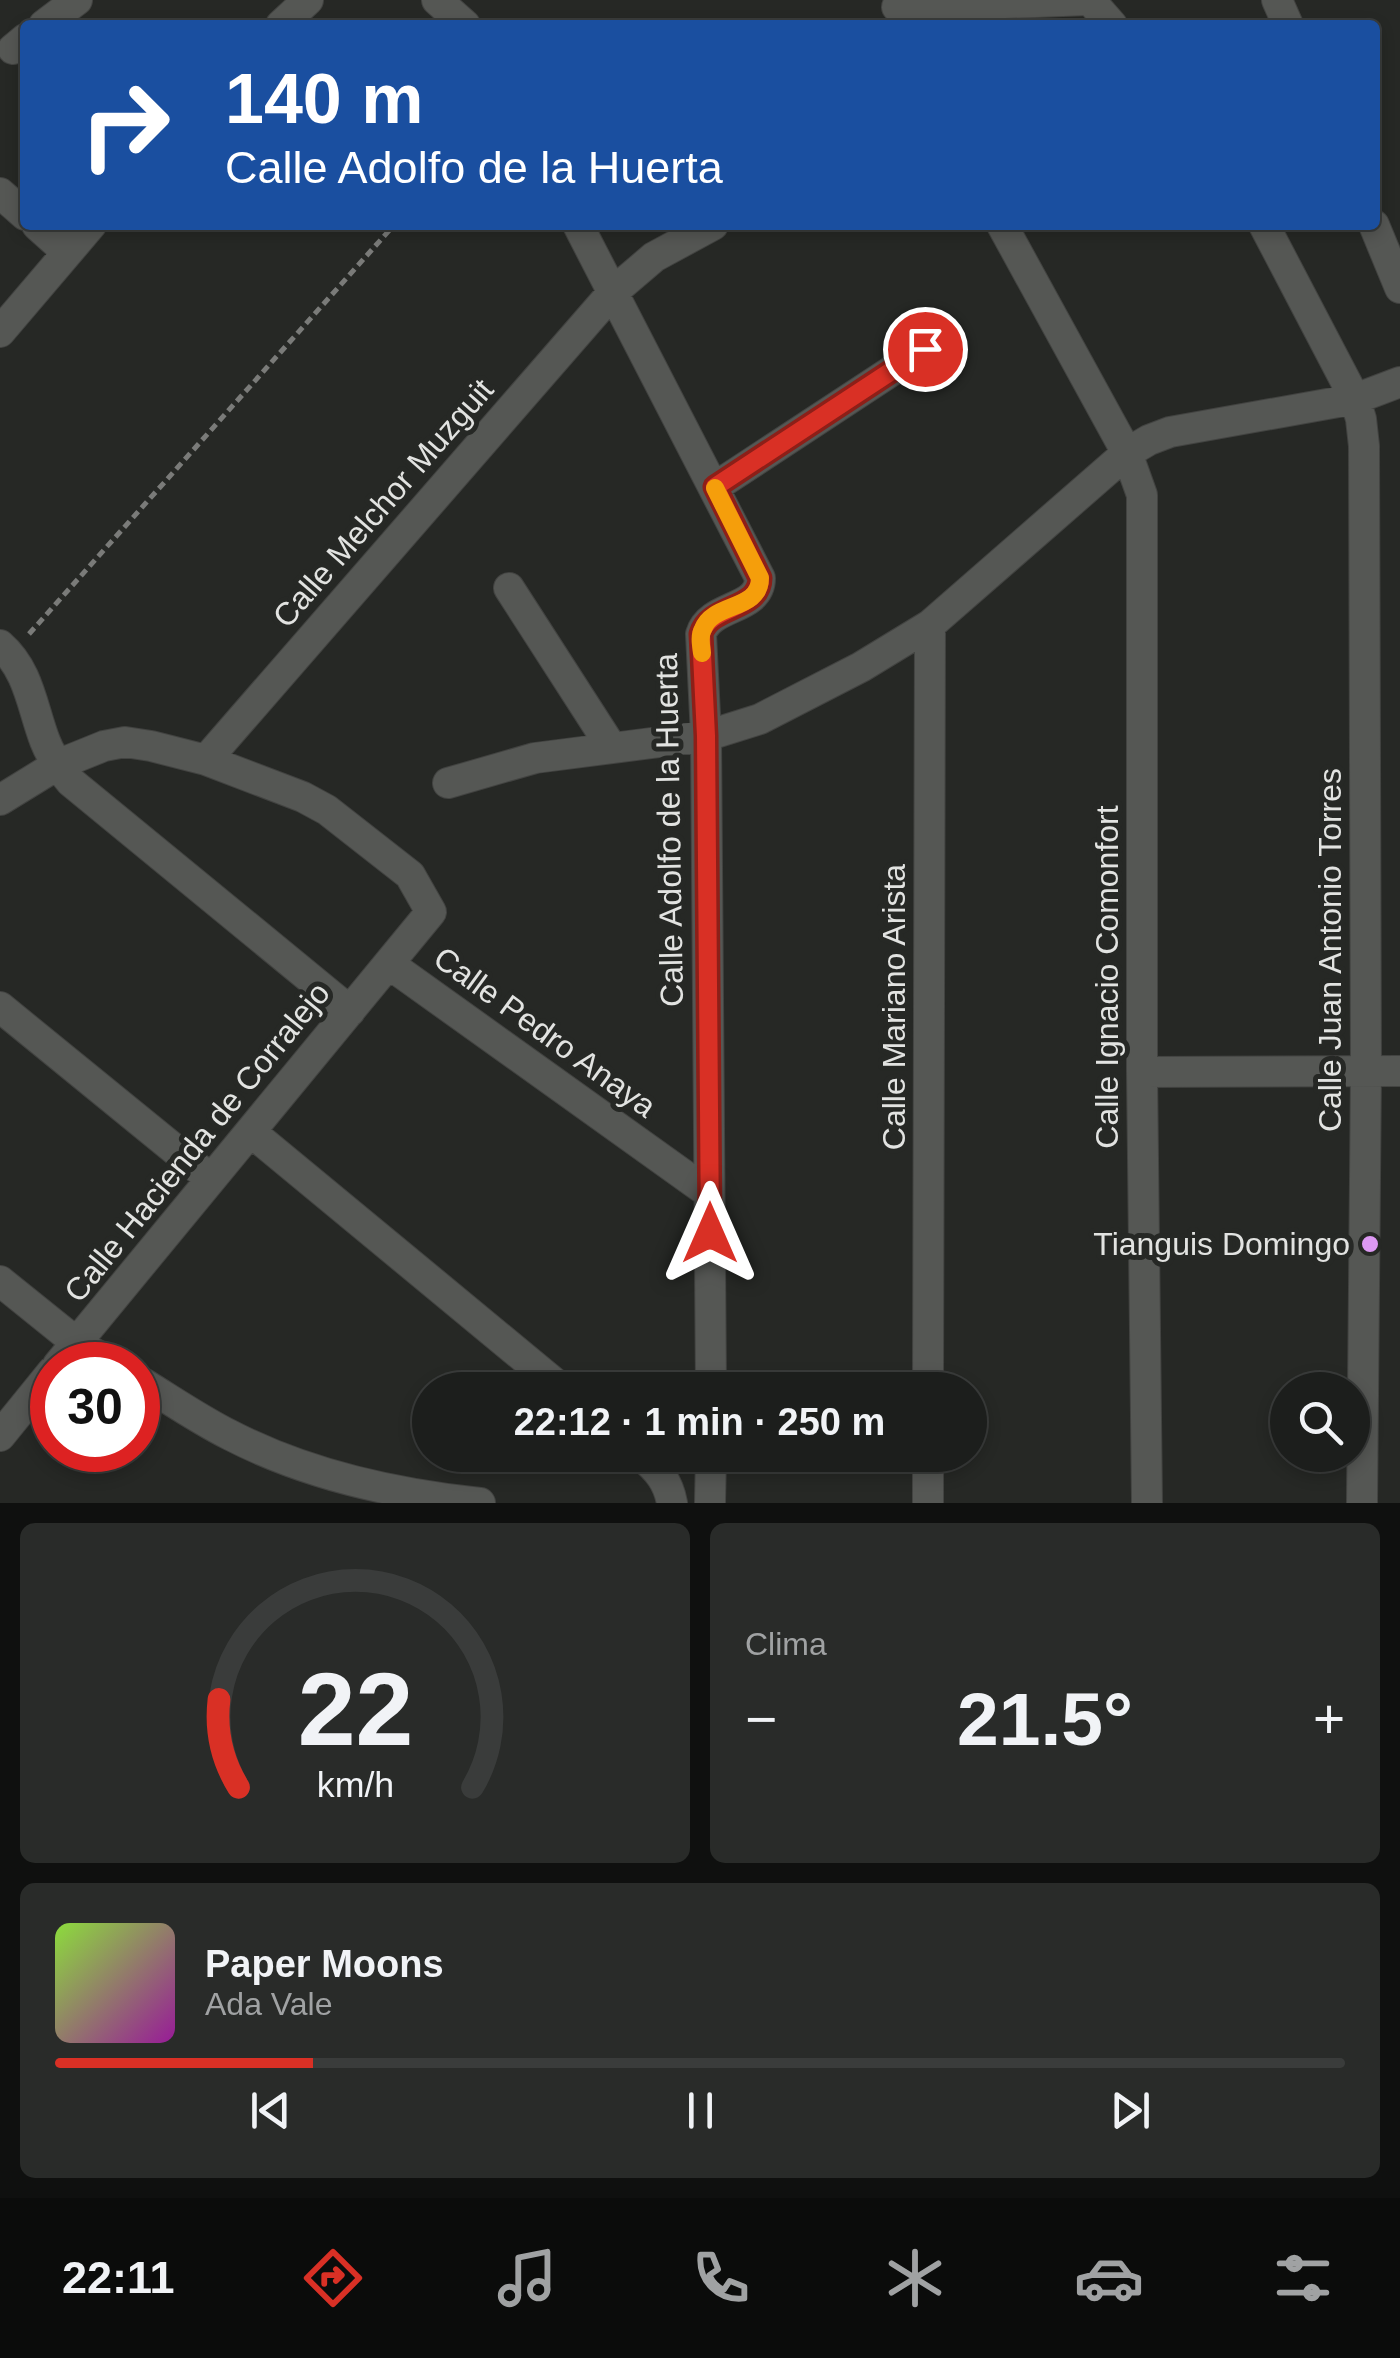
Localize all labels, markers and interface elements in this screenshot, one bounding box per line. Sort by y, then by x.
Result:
icon: right [60,60,190,190]
text: 140 m [225,60,423,138]
text: Calle Adolfo de la Huerta [225,142,723,193]
pin [883,307,968,392]
icon: arrive [898,322,953,377]
street label: Calle Melchor Muzguit [266,372,500,634]
street label: Calle Adolfo de la Huerta [648,653,690,1007]
street label: Calle Juan Antonio Torres [1312,768,1348,1132]
street label: Calle Ignacio Comonfort [1089,805,1125,1149]
street label: Calle Mariano Arista [876,864,912,1150]
street label: Calle Pedro Anaya [427,940,663,1125]
street label: Calle Hacienda de Corralejo [57,975,337,1309]
position arrow [658,1181,762,1285]
place label: Tianguis Domingo [1093,1226,1350,1262]
marker: Tianguis Domingo [1359,1233,1381,1255]
speed limit sign: 30 [30,1342,160,1472]
map controls [1270,1372,1370,1472]
button: search [1270,1372,1370,1472]
text: 22:12 · 1 min · 250 m [514,1401,885,1443]
text: Clima [745,1626,827,1662]
text: 22 [297,1651,413,1767]
text: 21.5° [957,1677,1133,1761]
text: − [745,1688,777,1750]
text: + [1313,1688,1345,1750]
text: km/h [316,1765,394,1805]
text: Paper Moons [205,1943,444,1985]
text: Ada Vale [205,1986,333,2022]
icon: previous [243,2083,298,2138]
icon: pause [673,2083,728,2138]
icon: next [1103,2083,1158,2138]
icon: directions [298,2243,368,2313]
icon: music [492,2243,562,2313]
icon: phone [686,2243,756,2313]
icon: climate [880,2243,950,2313]
icon: car [1074,2243,1144,2313]
icon: filters [1268,2243,1338,2313]
text: 22:11 [62,2252,175,2303]

